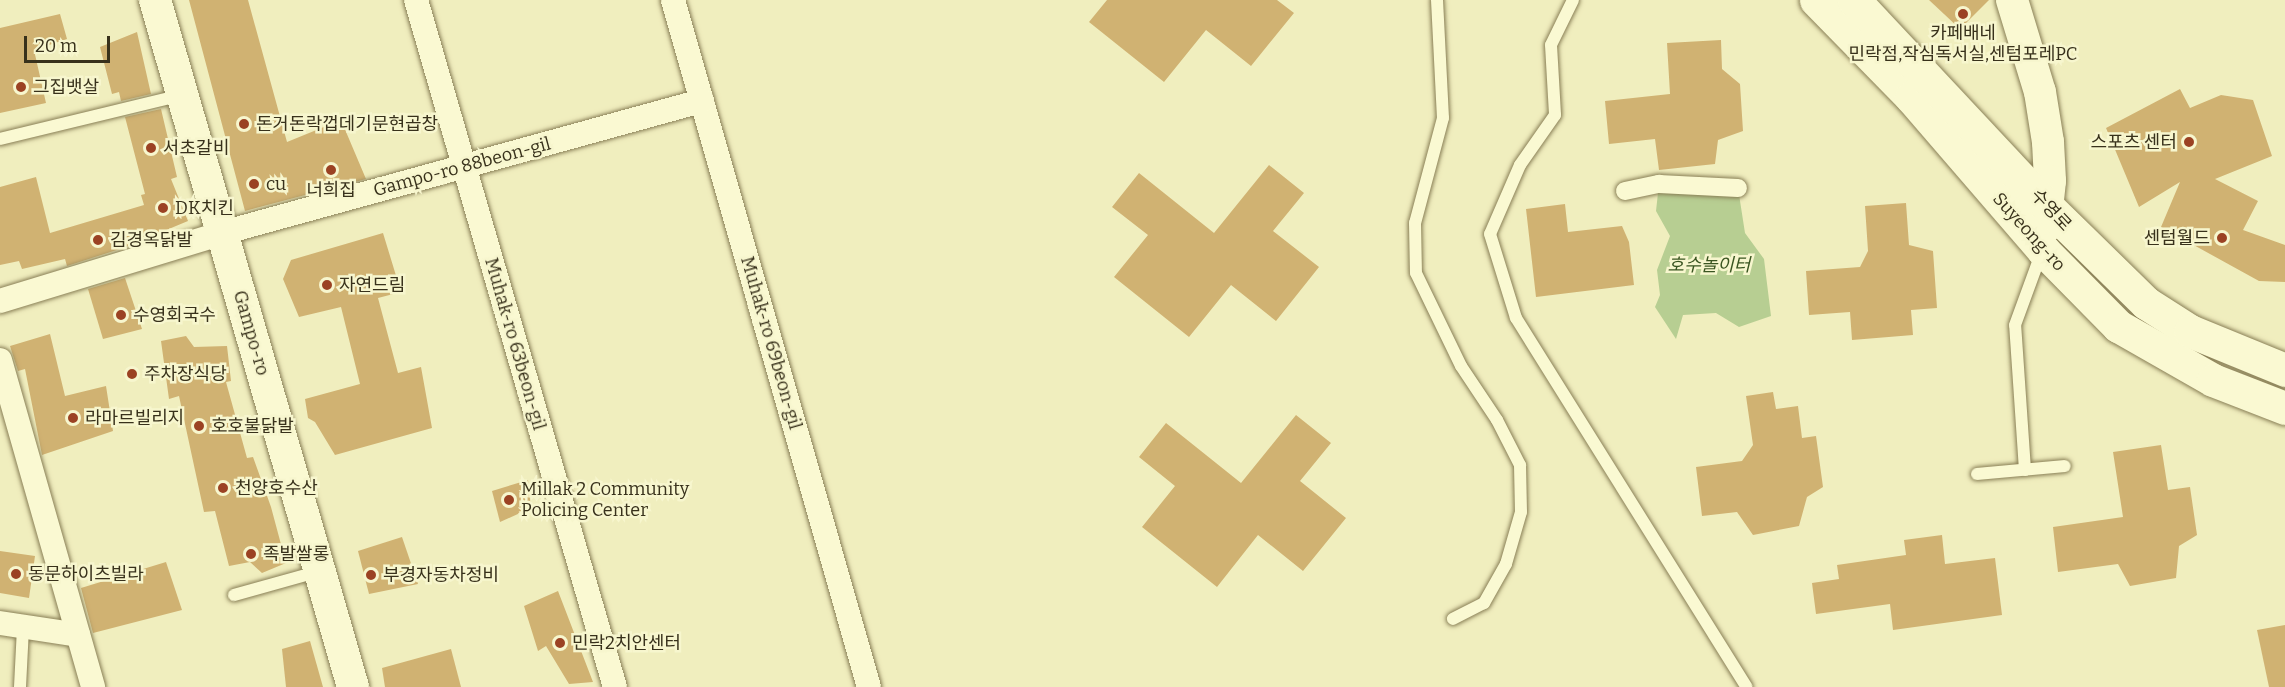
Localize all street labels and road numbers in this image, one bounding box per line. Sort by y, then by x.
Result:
street label: Gampo-ro 88beon-gil [371,133,553,201]
street label: 수영로 [2026,184,2076,236]
street label: Suyeong-ro [1988,188,2070,276]
street label: Muhak-ro 69beon-gil [736,254,806,432]
street label: Muhak-ro 63beon-gil [480,255,550,433]
street label: Gampo-ro [229,288,273,378]

